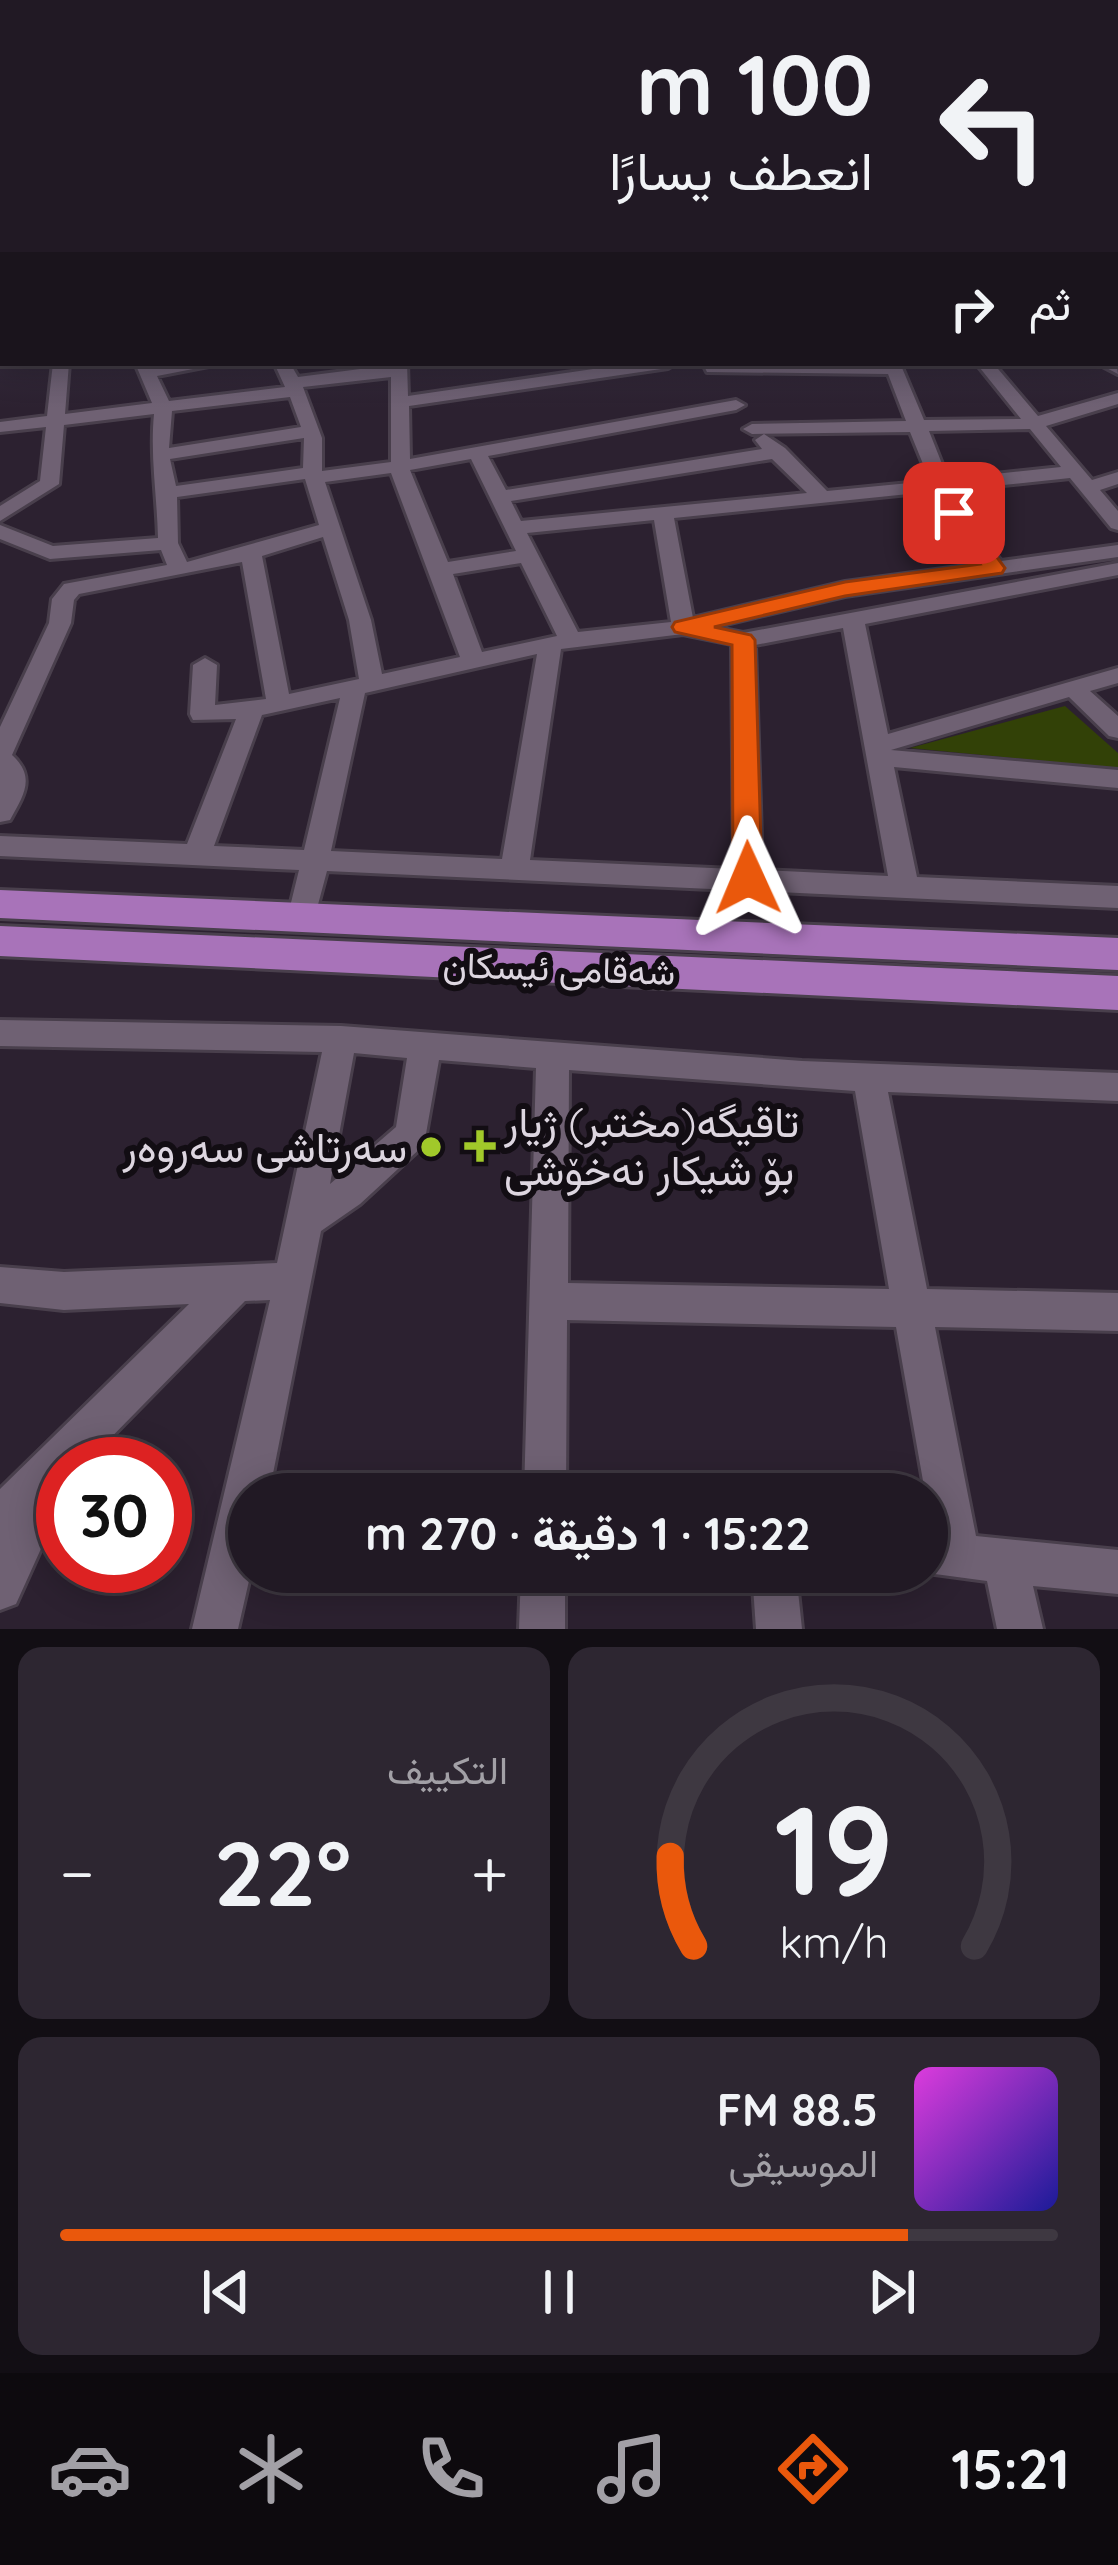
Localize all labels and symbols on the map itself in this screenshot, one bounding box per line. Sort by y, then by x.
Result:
pin [903,462,1005,564]
position arrow [685,815,811,941]
street label: شەقامی ئیسکان [442,941,676,994]
place label: تاقیگە(مختبر) ژیار بۆ شیکار نەخۆشی [503,1095,799,1197]
place label: سەرتاشی سەروەر [122,1120,407,1174]
marker: تاقیگە(مختبر) ژیار بۆ شیکار نەخۆشی [467,1133,493,1159]
marker: سەرتاشی سەروەر [418,1134,444,1160]
speed limit sign: 30 [36,1437,192,1593]

